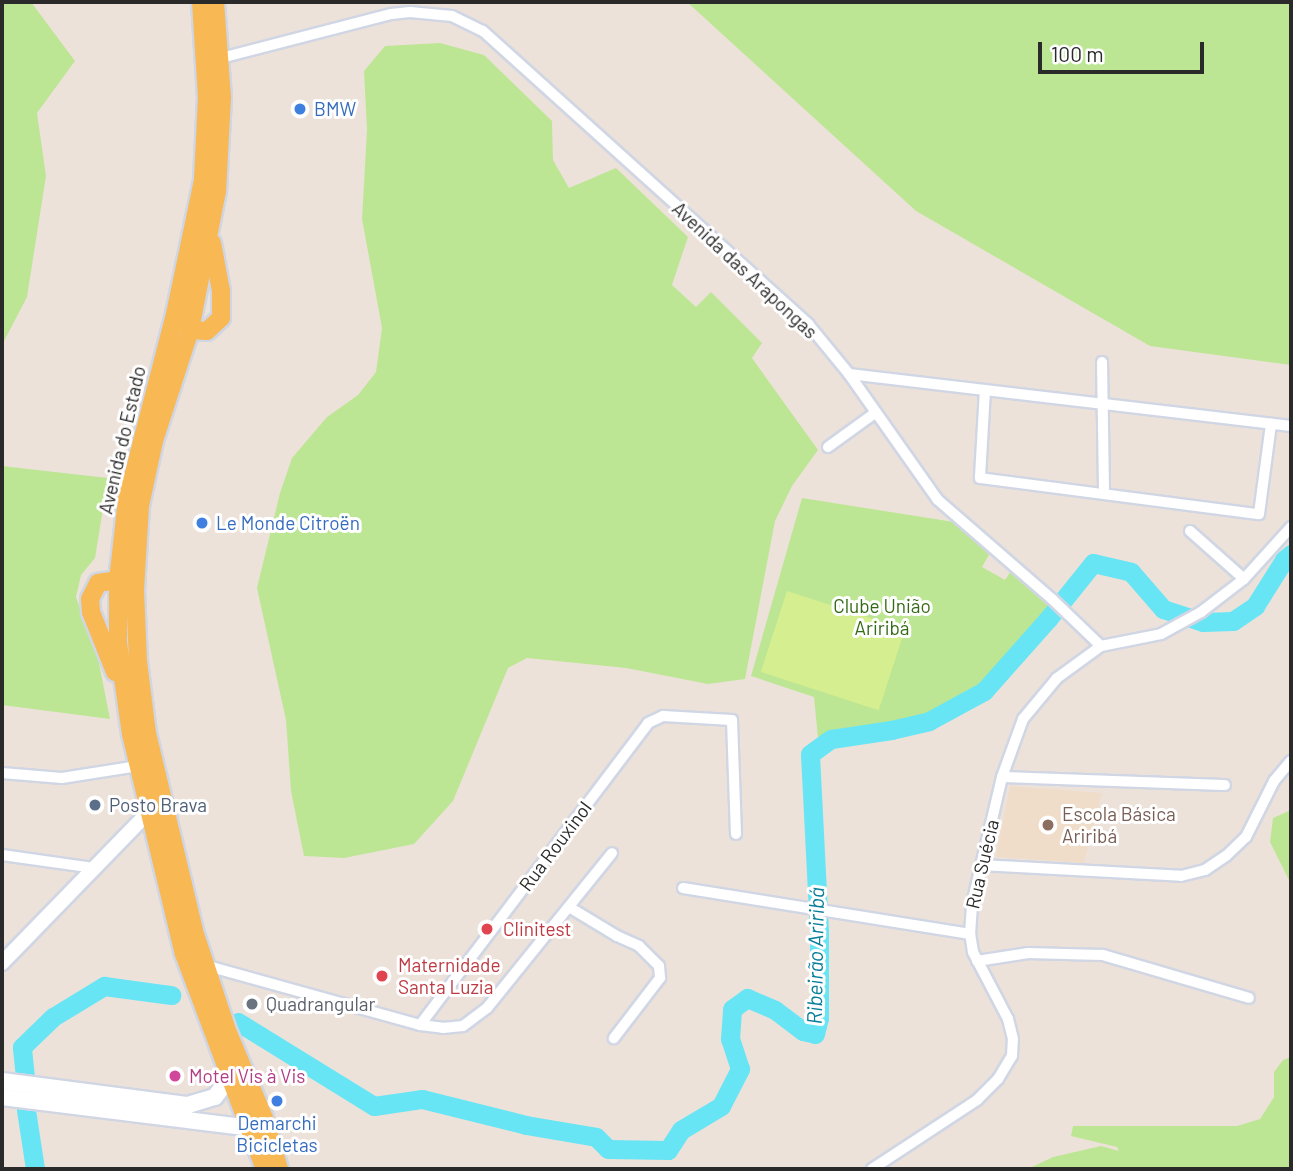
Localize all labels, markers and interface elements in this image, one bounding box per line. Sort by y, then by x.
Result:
scale bar [1041,28,1207,72]
text: 100 m [1051,41,1104,66]
place label: BMW [314,98,356,120]
marker: BMW [292,101,308,117]
street label: Avenida das Arapongas [668,197,822,343]
street label: Avenida do Estado [94,364,150,516]
place label: Le Monde Citroën [216,512,360,534]
marker: Le Monde Citroën [194,515,210,531]
park label: Clube União Ariribá [833,595,931,639]
place label: Posto Brava [109,794,207,816]
marker: Posto Brava [87,797,103,813]
street label: Rua Rouxinol [514,797,596,895]
place label: Escola Básica Ariribá [1062,803,1176,847]
street label: Rua Suécia [961,817,1003,911]
marker: Escola Básica Ariribá [1040,817,1056,833]
water label: Ribeirão Ariribá [801,887,829,1025]
place label: Clinitest [503,918,571,940]
marker: Clinitest [477,919,497,939]
place label: Maternidade Santa Luzia [398,954,501,998]
marker: Maternidade Santa Luzia [372,966,392,986]
place label: Quadrangular [266,993,375,1015]
marker: Quadrangular [244,996,260,1012]
place label: Motel Vis à Vis [189,1065,305,1087]
marker: Motel Vis à Vis [167,1068,183,1084]
marker: Demarchi Bicicletas [269,1093,285,1109]
place label: Demarchi Bicicletas [236,1112,318,1156]

